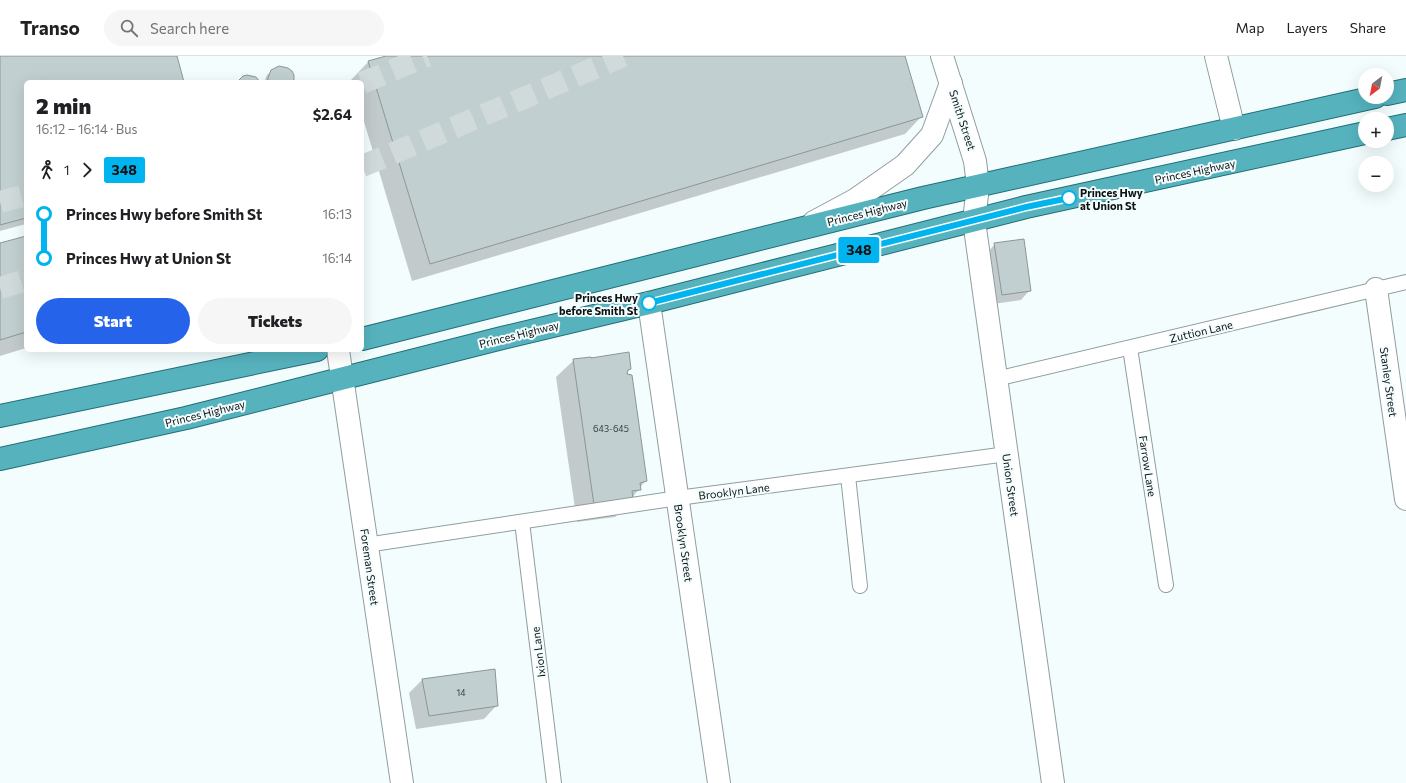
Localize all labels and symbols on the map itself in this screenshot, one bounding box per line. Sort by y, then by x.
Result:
north arrow [1358,68,1394,104]
street label: Smith Street [947,88,979,152]
street label: Princes Highway [1154,156,1237,186]
place label: Princes Hwy at Union St [1080,186,1143,212]
marker: Princes Hwy at Union St [1061,190,1077,206]
street label: Princes Highway [826,196,909,228]
line badge: 348 [836,237,882,263]
place label: Princes Hwy before Smith St [559,291,638,317]
marker: Princes Hwy before Smith St [641,295,657,311]
street label: Zuttion Lane [1168,317,1234,345]
street label: Princes Highway [478,318,561,350]
street label: Stanley Street [1378,346,1400,418]
street label: Princes Highway [164,397,247,429]
house number: 643-645 [593,423,629,434]
street label: Farrow Lane [1137,434,1159,498]
street label: Union Street [1000,453,1022,518]
street label: Brooklyn Lane [698,480,770,502]
street label: Brooklyn Street [672,503,696,583]
street label: Foreman Street [358,528,382,607]
street label: Ixion Lane [528,626,548,678]
house number: 14 [456,687,466,698]

